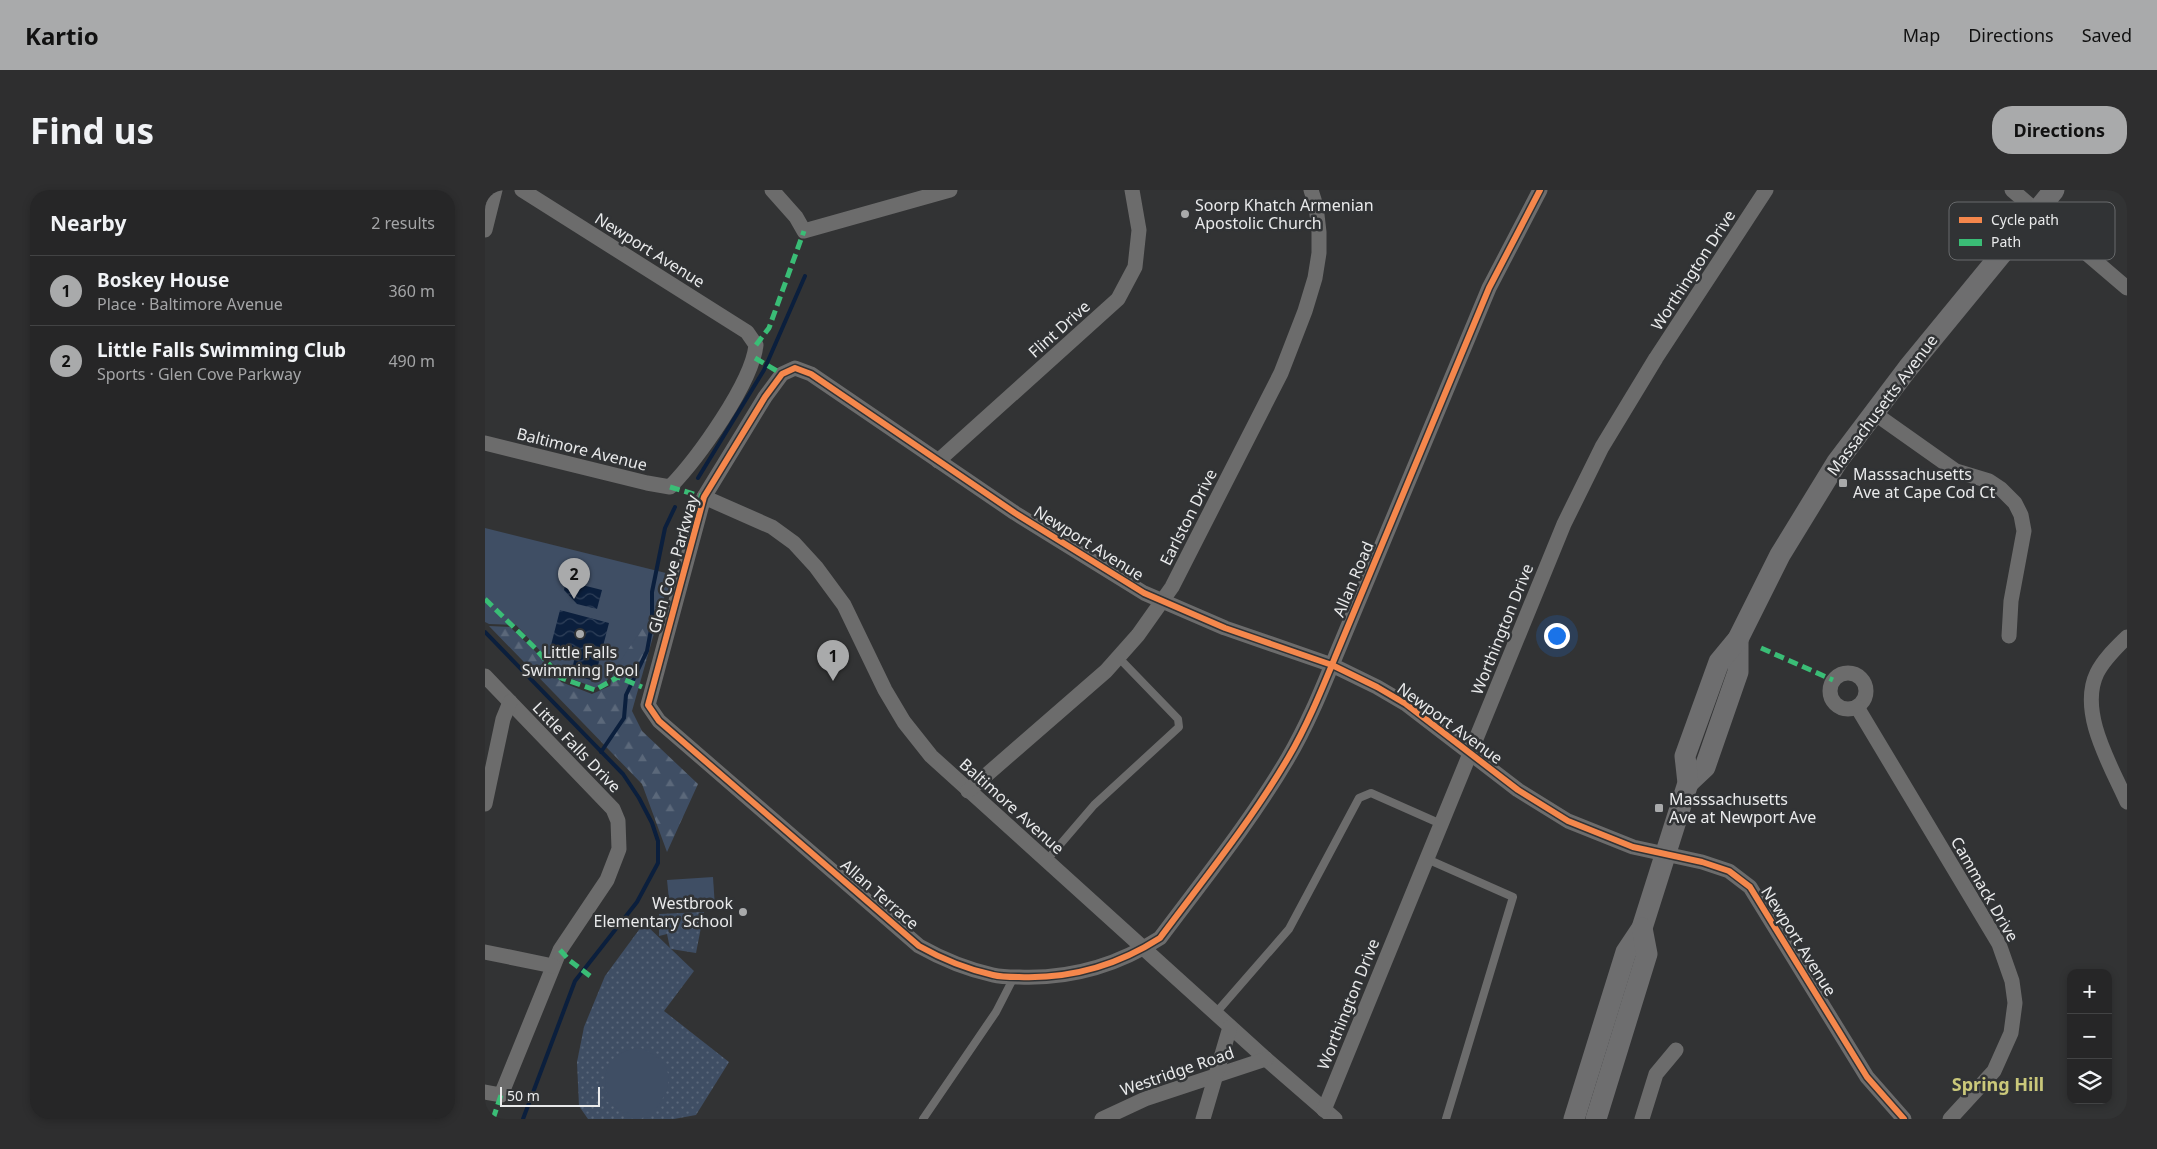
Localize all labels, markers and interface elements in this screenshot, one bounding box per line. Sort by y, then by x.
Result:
text: Kartio [25,19,99,52]
text: Map [1903,23,1940,47]
text: Directions [1968,23,2054,47]
text: Saved [2082,23,2132,47]
button: Directions [1992,106,2127,154]
text: Find us [30,107,154,154]
place label: Soorp Khatch Armenian Apostolic Church [1195,194,1374,234]
legend [1949,202,2115,260]
street label: Worthington Drive [1646,206,1740,334]
street label: Newport Avenue [591,207,709,293]
marker: Soorp Khatch Armenian Apostolic Church [1179,208,1191,220]
text: Nearby [50,209,126,237]
text: Cycle path [1991,210,2059,229]
text: 2 results [371,212,435,234]
text: Path [1991,232,2021,251]
text: Boskey House [97,267,229,293]
text: 1 [61,280,71,302]
text: 360 m [388,280,435,302]
text: Place · Baltimore Avenue [97,293,283,315]
street label: Flint Drive [1023,295,1095,363]
street label: Massachusetts Avenue [1822,330,1942,480]
text: Little Falls Swimming Club [97,337,346,363]
text: 2 [61,350,71,372]
text: 490 m [388,350,435,372]
text: Sports · Glen Cove Parkway [97,363,301,385]
street label: Baltimore Avenue [514,422,650,476]
place label: Masssachusetts Ave at Cape Cod Ct [1853,463,1995,503]
street label: Earlston Drive [1154,465,1222,569]
marker: Masssachusetts Ave at Cape Cod Ct [1837,477,1849,489]
street label: Glen Cove Parkway [643,491,704,636]
street label: Newport Avenue [1030,500,1148,586]
street label: Allan Road [1327,538,1379,620]
pin: 2 [558,558,590,599]
street label: Worthington Drive [1466,560,1538,698]
your location [1544,623,1570,649]
marker: Little Falls Swimming Pool [574,628,586,640]
pin: 1 [817,640,849,681]
place label: Little Falls Swimming Pool [522,641,638,681]
street label: Newport Avenue [1393,677,1507,769]
street label: Little Falls Drive [528,697,626,797]
street label: Baltimore Avenue [955,753,1069,859]
place label: Masssachusetts Ave at Newport Ave [1669,788,1816,828]
marker: Masssachusetts Ave at Newport Ave [1653,802,1665,814]
street label: Cammack Drive [1946,832,2024,946]
street label: Allan Terrace [836,854,924,934]
street label: Newport Avenue [1756,882,1842,1000]
place label: Westbrook Elementary School [594,892,733,932]
marker: Westbrook Elementary School [737,906,749,918]
street label: Worthington Drive [1312,935,1384,1073]
map controls [2067,969,2112,1104]
button: + [2067,969,2112,1014]
button: − [2067,1014,2112,1059]
street label: Westridge Road [1117,1041,1237,1101]
button: layers [2067,1059,2112,1104]
district label: Spring Hill [1952,1072,2044,1096]
scale bar [500,1084,600,1107]
text: 50 m [507,1086,540,1105]

